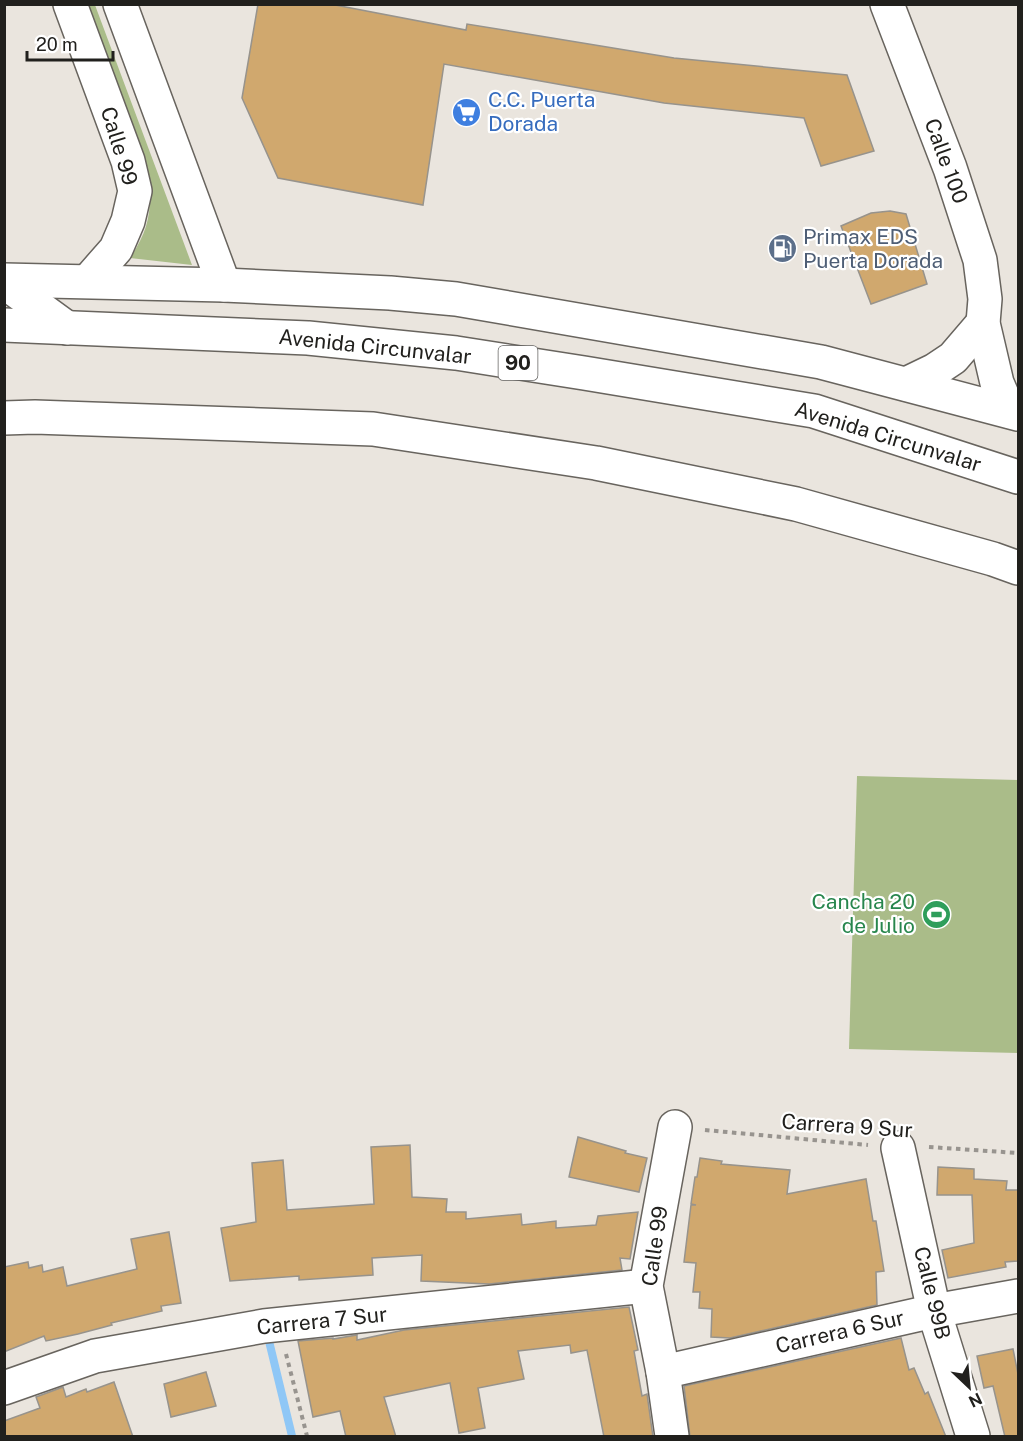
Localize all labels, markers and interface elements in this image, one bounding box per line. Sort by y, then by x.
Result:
scale bar [27,24,112,62]
text: 20 m [36,34,78,55]
place label: C.C. Puerta Dorada [488,87,595,136]
supermarket icon: C.C. Puerta Dorada [451,96,483,128]
street label: Calle 99 [96,104,143,188]
street label: Calle 100 [920,115,973,207]
place label: Primax EDS Puerta Dorada [803,224,943,273]
fuel station icon: Primax EDS Puerta Dorada [766,233,798,265]
street label: Avenida Circunvalar [277,324,473,369]
road number: 90 [498,346,538,380]
street label: Avenida Circunvalar [792,396,984,477]
place label: Cancha 20 de Julio [812,889,915,938]
sports icon: Cancha 20 de Julio [920,898,952,930]
street label: Carrera 9 Sur [781,1108,913,1143]
street label: Calle 99 [637,1204,673,1288]
street label: Calle 99B [909,1244,956,1342]
street label: Carrera 7 Sur [256,1301,388,1340]
street label: Carrera 6 Sur [773,1305,907,1358]
north arrow [939,1357,999,1417]
text: N [966,1389,985,1411]

